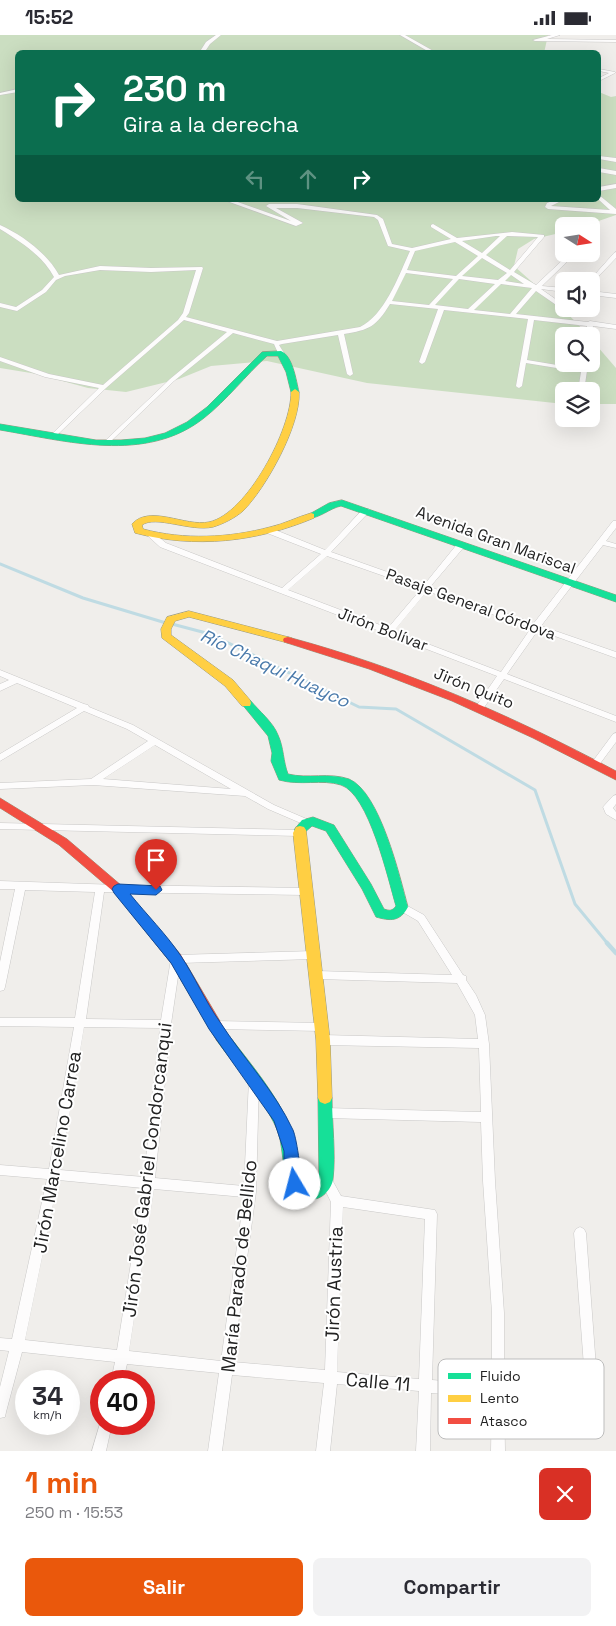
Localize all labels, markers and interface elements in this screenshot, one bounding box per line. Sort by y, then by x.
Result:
text: 15:52 [25,5,73,30]
text: 230 m [123,67,227,111]
icon: right [40,70,105,135]
text: Gira a la derecha [123,110,299,138]
icon: left [241,165,269,193]
icon: ahead [294,165,322,193]
icon: right [347,165,375,193]
north arrow [555,217,600,263]
map controls [555,217,600,427]
button: sound [555,272,600,317]
button: search [555,327,600,372]
button: layers [555,382,600,427]
street label: Avenida Gran Mariscal [413,501,579,579]
street label: Pasaje General Córdova [383,563,559,645]
street label: Jirón Bolívar [335,602,431,656]
water label: Río Chaqui Huayco [197,623,354,713]
street label: Jirón Quito [431,662,517,714]
pin [135,839,177,890]
icon: arrive [142,846,170,874]
street label: Jirón José Gabriel Condorcanqui [117,1021,177,1319]
street label: Jirón Marcelino Carrea [27,1049,87,1255]
position arrow [268,1157,320,1209]
street label: María Parado de Bellido [215,1158,263,1374]
street label: Jirón Austria [319,1226,349,1342]
legend [438,1359,604,1439]
street label: Calle 11 [345,1367,411,1397]
text: Fluido [480,1367,521,1385]
speed limit sign: 40 [90,1370,155,1435]
text: 34 [32,1380,63,1412]
text: Lento [480,1389,519,1407]
text: km/h [33,1407,62,1423]
text: Atasco [480,1412,527,1430]
text: 1 min [25,1463,98,1502]
button: close [539,1468,591,1520]
text: 250 m · 15:53 [25,1502,123,1523]
button: Salir [25,1558,303,1616]
button: Compartir [313,1558,591,1616]

